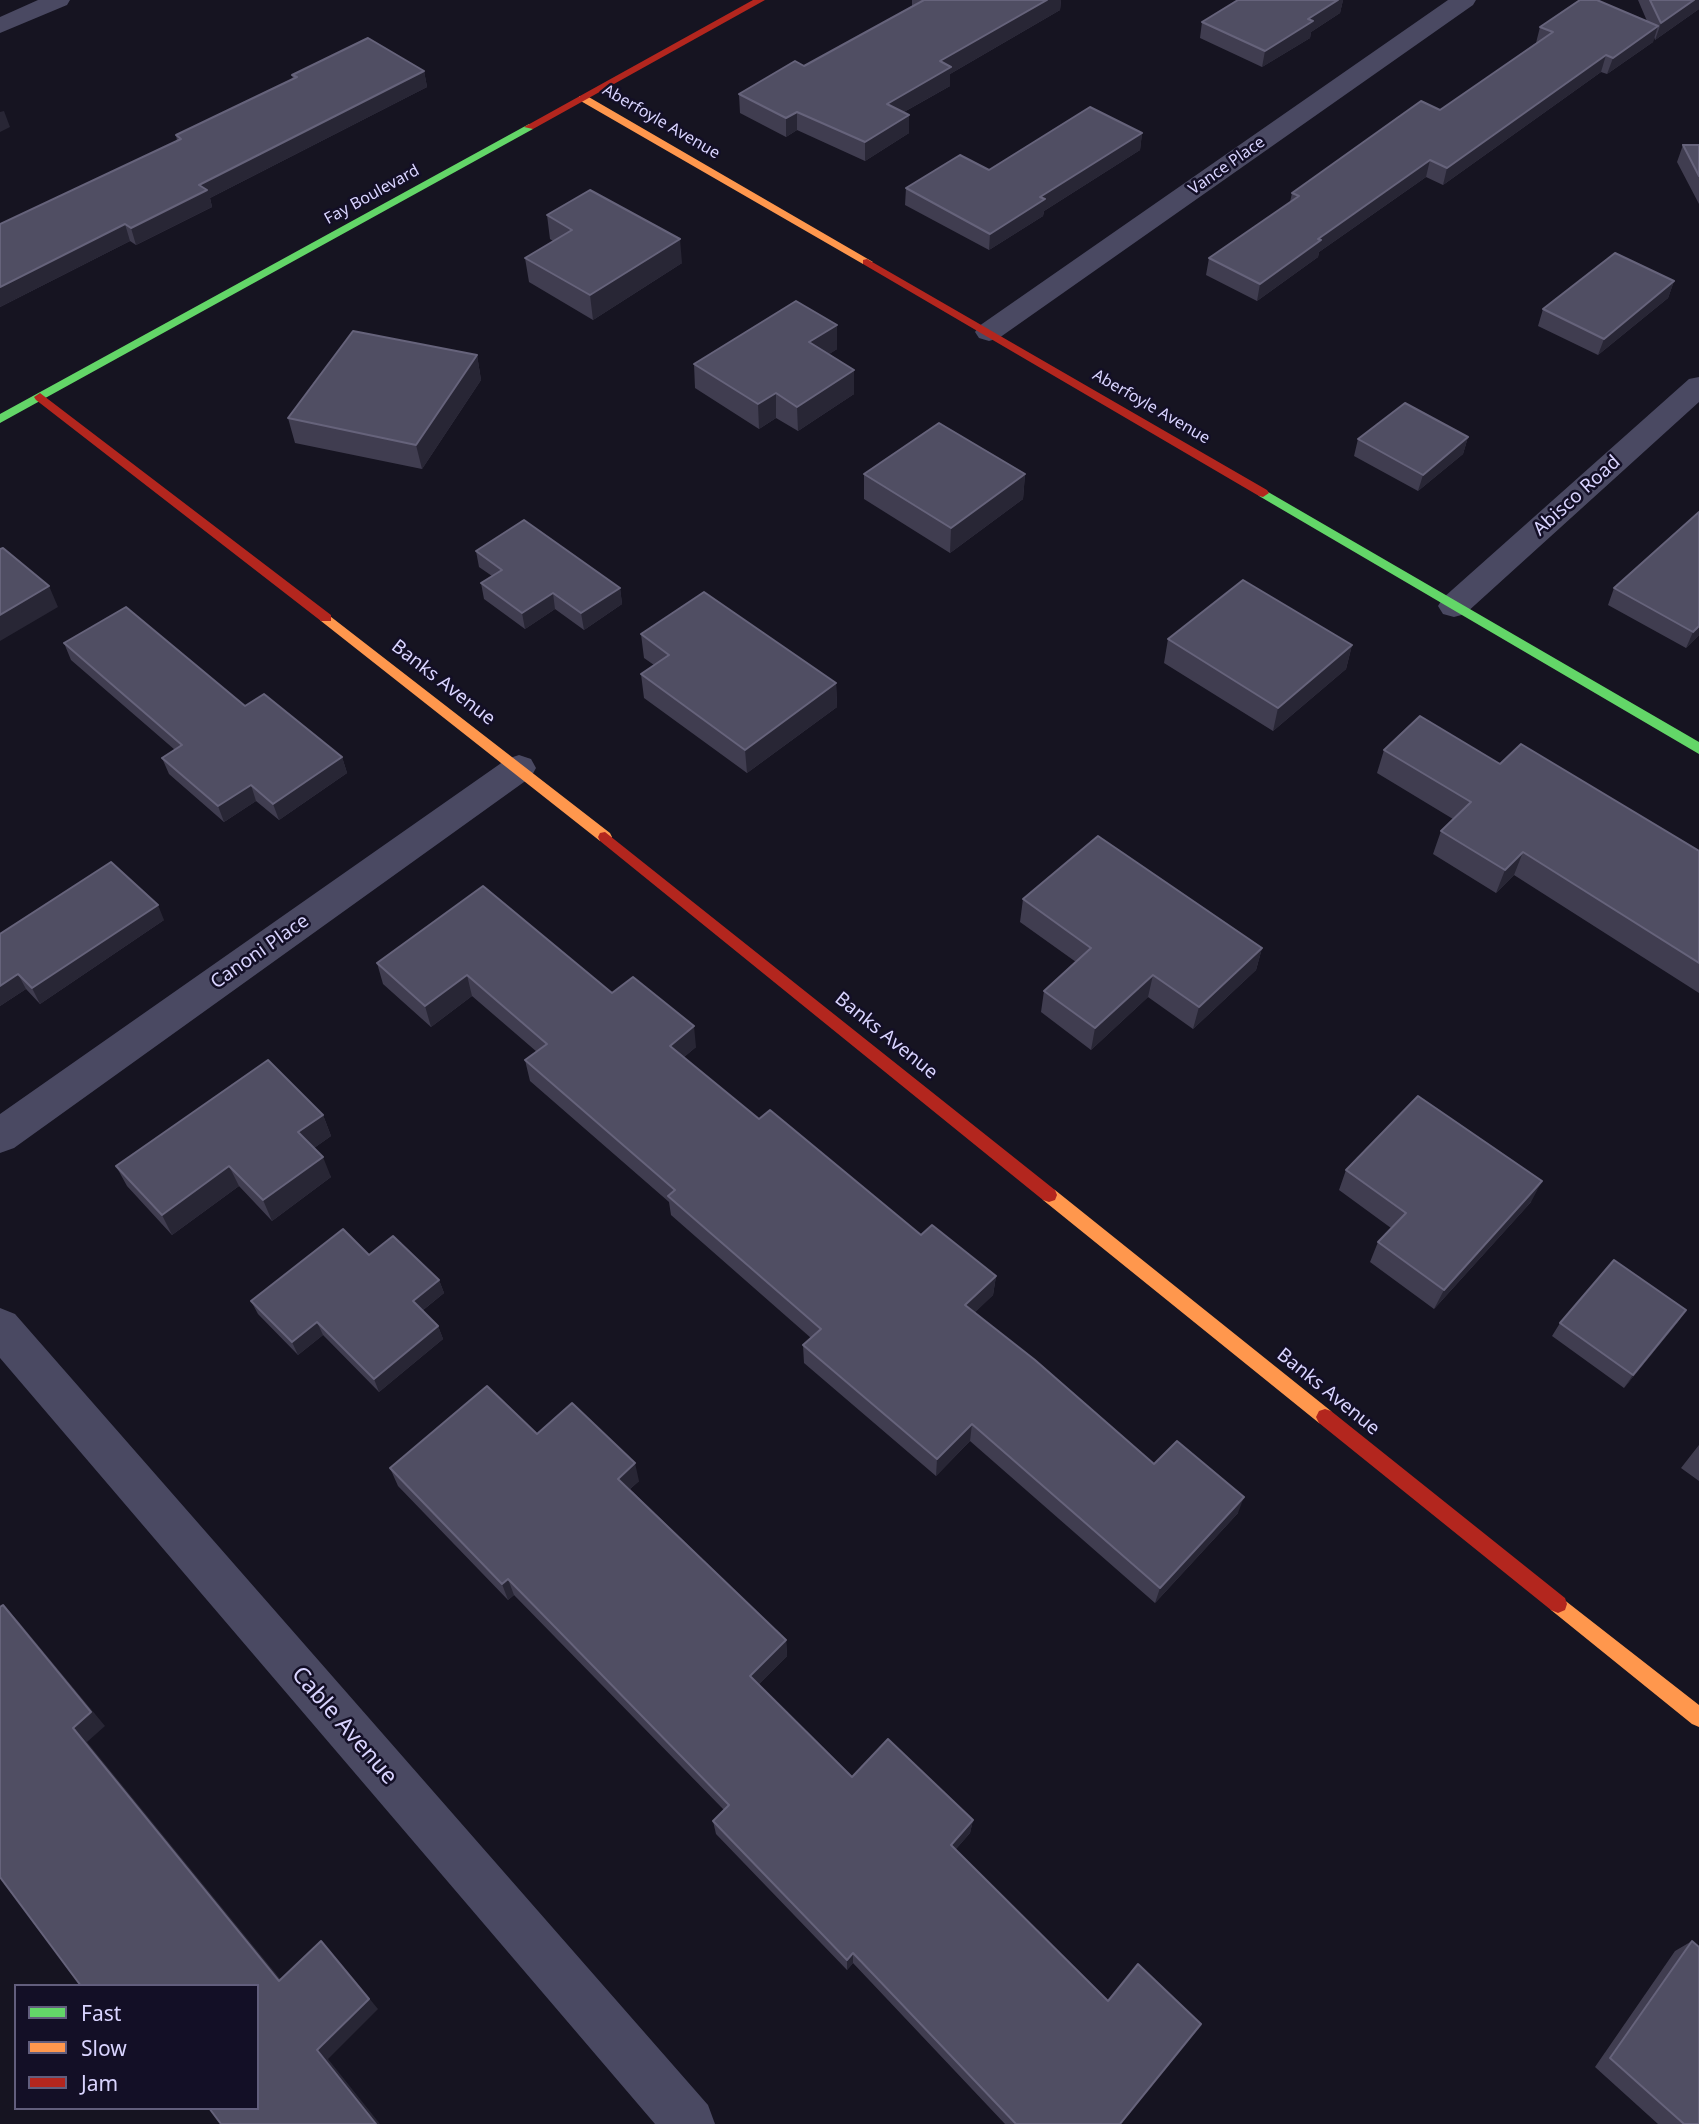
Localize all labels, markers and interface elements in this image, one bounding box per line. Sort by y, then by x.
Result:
street label: Aberfoyle Avenue [599,81,723,163]
street label: Vance Place [1185,133,1269,199]
street label: Fay Boulevard [321,161,423,229]
street label: Aberfoyle Avenue [1089,366,1213,448]
street label: Abisco Road [1529,451,1625,541]
street label: Banks Avenue [386,635,500,731]
street label: Canoni Place [207,910,313,994]
street label: Banks Avenue [830,988,942,1084]
street label: Banks Avenue [1272,1344,1384,1440]
street label: Cable Avenue [285,1661,403,1791]
legend [14,1984,259,2110]
text: Fast [81,1999,121,2027]
text: Slow [81,2034,127,2062]
text: Jam [81,2069,118,2097]

